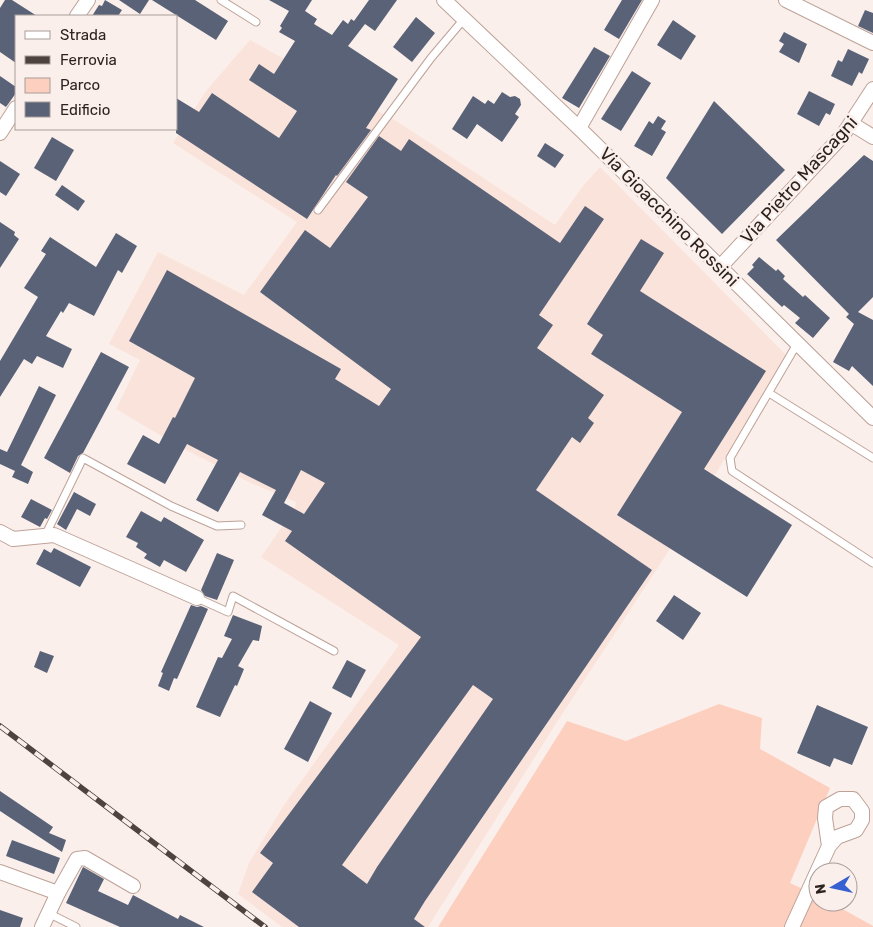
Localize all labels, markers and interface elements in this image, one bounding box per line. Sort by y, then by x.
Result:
legend [15,15,178,130]
text: Strada [60,26,106,44]
text: Ferrovia [60,51,117,69]
text: Parco [60,76,100,94]
text: Edificio [60,101,110,119]
street label: Via Pietro Mascagni [736,112,862,248]
street label: Via Gioacchino Rossini [595,143,743,291]
north arrow [808,862,858,912]
text: N [811,883,830,895]

